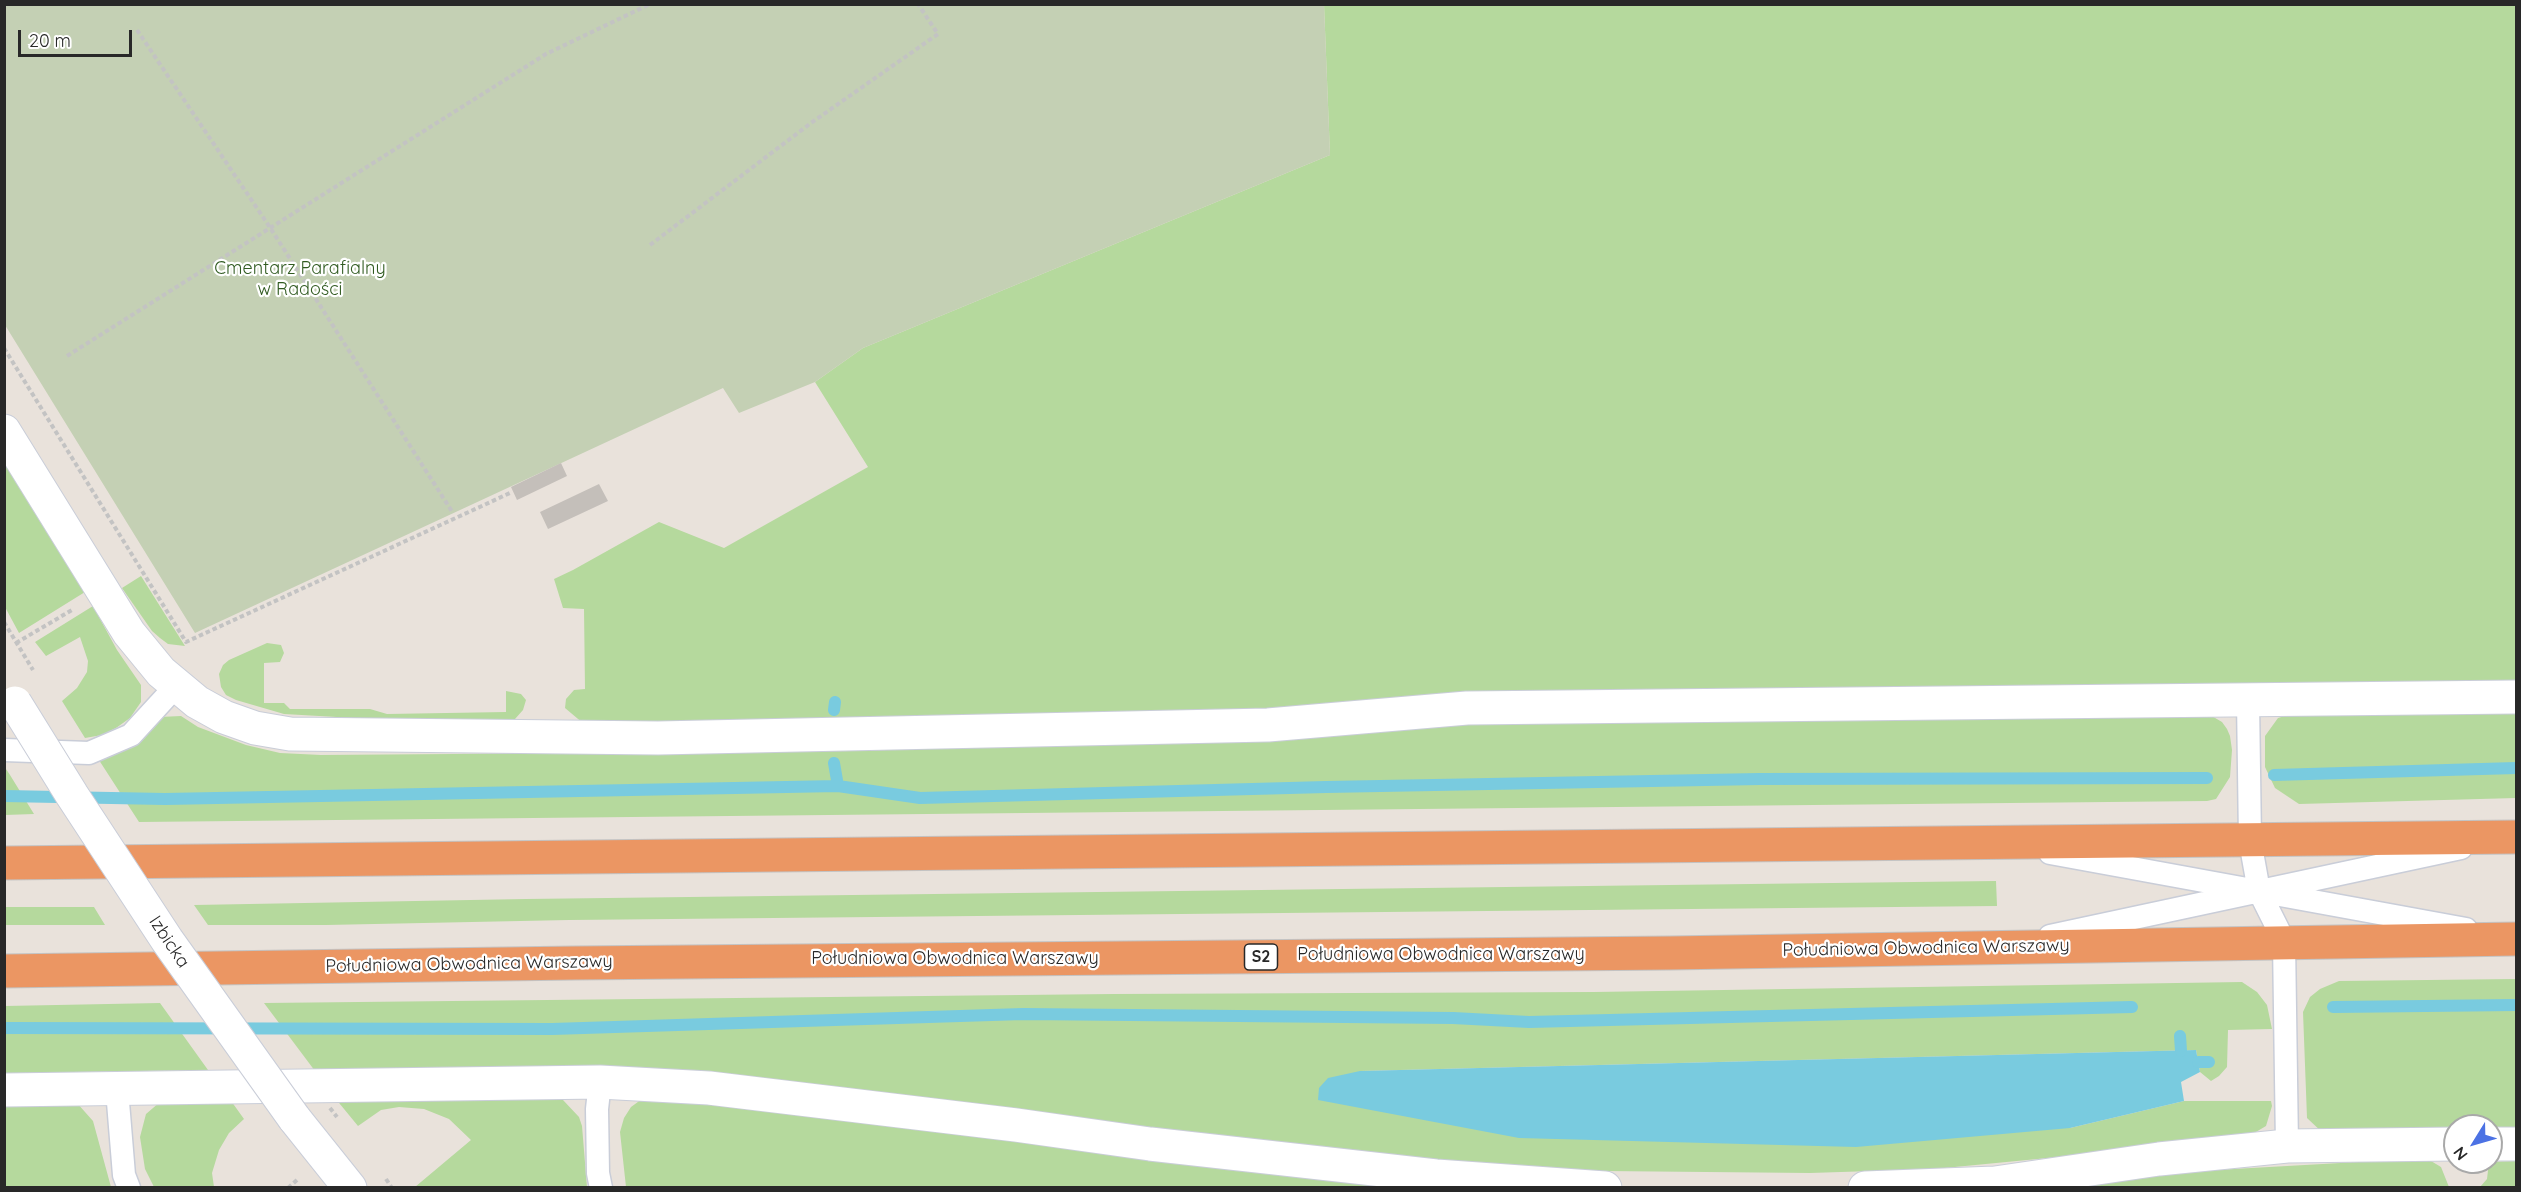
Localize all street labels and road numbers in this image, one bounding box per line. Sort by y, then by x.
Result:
street label: Izbicka [144,912,194,972]
street label: Południowa Obwodnica Warszawy [1782,935,2070,961]
road number: S2 [1244,944,1278,970]
street label: Południowa Obwodnica Warszawy [1297,944,1585,966]
street label: Południowa Obwodnica Warszawy [811,948,1099,970]
street label: Południowa Obwodnica Warszawy [325,951,613,977]

